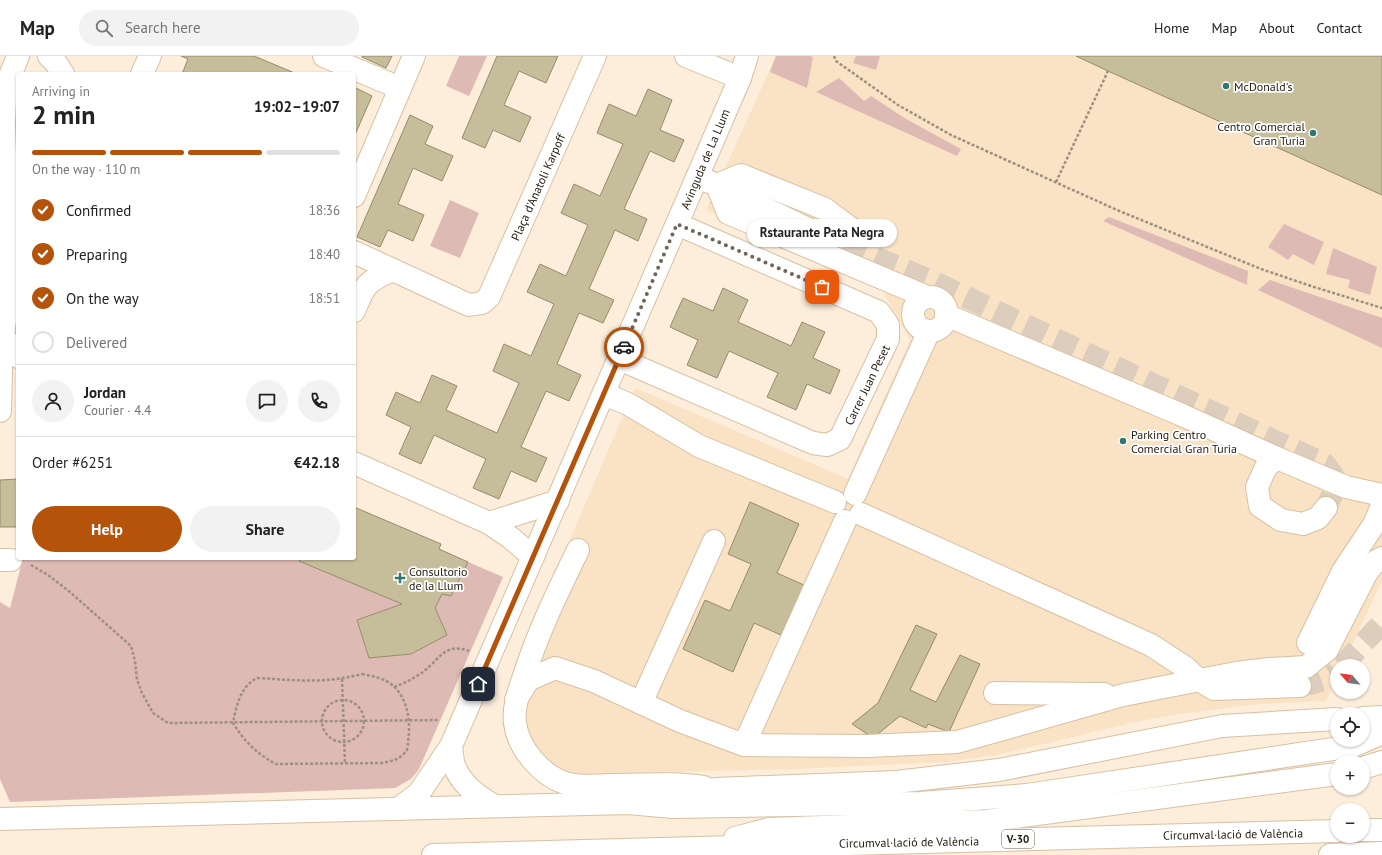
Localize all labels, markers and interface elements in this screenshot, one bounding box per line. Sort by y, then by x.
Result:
search box [79,10,359,46]
text: Map [20,16,55,40]
icon: search [93,17,115,39]
text: Search here [125,18,201,37]
text: Home [1154,19,1189,37]
text: Map [1211,19,1237,37]
text: About [1259,19,1295,37]
text: Contact [1317,19,1362,37]
place label: McDonald's [1234,79,1293,94]
marker: McDonald's [1221,81,1231,91]
text: Arriving in [32,83,90,100]
text: 19:02–19:07 [254,97,340,116]
text: 2 min [32,98,95,131]
street label: Avinguda de La Llum [677,107,733,211]
place label: Centro Comercial Gran Turia [1217,119,1305,148]
marker: Centro Comercial Gran Turia [1308,128,1318,138]
street label: Plaça d'Anatoli Karpoff [508,130,569,243]
text: On the way · 110 m [32,161,140,178]
icon: check [32,199,54,221]
text: Confirmed [66,201,131,220]
text: 18:36 [309,202,340,219]
callout: Rstaurante Pata Negra [747,219,897,247]
text: Rstaurante Pata Negra [760,224,884,241]
icon: check [32,243,54,265]
text: Preparing [66,245,128,264]
text: 18:40 [309,246,340,263]
pin [805,270,839,304]
icon: bag [811,276,833,298]
icon: check [32,287,54,309]
text: On the way [66,289,139,308]
text: 18:51 [309,290,340,307]
courier [604,327,644,367]
text: Delivered [66,333,127,352]
icon: car [613,336,635,358]
street label: Carrer Juan Peset [841,342,893,428]
button: person [32,380,74,422]
button: chat [246,380,288,422]
button: phone [298,380,340,422]
text: Jordan [84,383,126,402]
text: Courier · 4.4 [84,402,151,419]
place label: Parking Centro Comercial Gran Turia [1131,427,1237,456]
marker: Parking Centro Comercial Gran Turia [1118,436,1128,446]
text: Order #6251 [32,453,113,472]
text: €42.18 [294,453,340,472]
button: Help [32,506,182,552]
button: Share [190,506,340,552]
place label: Consultorio de la Llum [409,564,468,593]
marker: Consultorio de la Llum [394,572,406,584]
north arrow [1330,659,1370,699]
map controls [1330,659,1370,843]
pin [461,667,495,701]
icon: home [467,673,489,695]
button: locate [1330,707,1370,747]
button: + [1330,755,1370,795]
button: − [1330,803,1370,843]
street label: Circumval·lació de València [1163,825,1303,843]
road number: V-30 [1002,830,1034,848]
street label: Circumval·lació de València [839,833,979,851]

